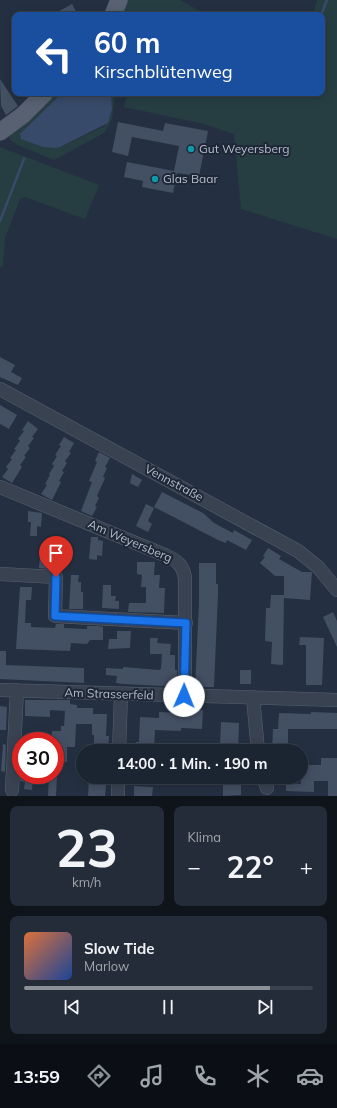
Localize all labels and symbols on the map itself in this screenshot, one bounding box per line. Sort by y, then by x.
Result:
place label: Gut Weyersberg [199,141,289,156]
marker: Gut Weyersberg [186,144,196,154]
place label: Glas Baar [163,171,218,186]
marker: Glas Baar [150,174,160,184]
street label: Vennstraße [142,461,206,504]
street label: Am Weyersberg [86,516,174,565]
pin [39,536,73,577]
position arrow [163,675,205,717]
street label: Am Strasserfeld [64,684,154,703]
speed limit sign: 30 [12,732,64,784]

